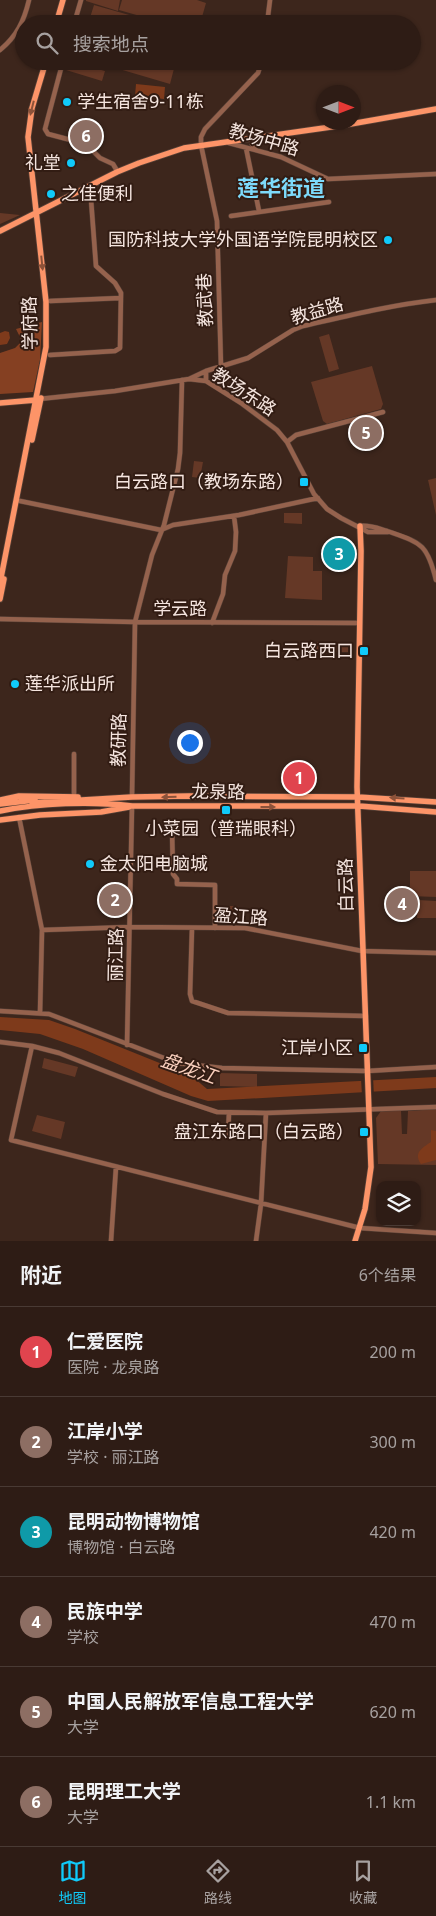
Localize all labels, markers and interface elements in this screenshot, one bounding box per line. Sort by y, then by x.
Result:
search box [15,15,421,70]
icon: search [33,29,61,57]
text: 搜索地点 [73,31,149,57]
north arrow [316,85,361,130]
place label: 学生宿舍9-11栋 [77,89,204,113]
marker: 学生宿舍9-11栋 [61,96,73,108]
one-way arrow [28,101,36,116]
pin: 6 [70,117,102,155]
street label: 教场中路 [226,118,302,160]
place label: 礼堂 [25,150,61,174]
marker: 礼堂 [65,157,77,169]
district label: 莲华街道 [237,172,325,202]
place label: 之佳便利 [61,181,133,205]
marker: 之佳便利 [45,188,57,200]
place label: 国防科技大学外国语学院昆明校区 [108,227,378,251]
marker: 国防科技大学外国语学院昆明校区 [382,234,394,246]
one-way arrow [38,255,46,271]
street label: 教武巷 [191,273,217,327]
street label: 教益路 [287,291,346,329]
street label: 学府路 [17,296,41,350]
street label: 教场东路 [208,361,281,421]
pin: 5 [350,414,382,452]
place label: 白云路口（教场东路） [114,469,294,493]
marker: 白云路口（教场东路） [298,476,310,488]
pin: 3 [323,535,355,573]
street label: 学云路 [153,596,207,620]
place label: 白云路西口 [264,638,354,662]
marker: 白云路西口 [358,645,370,657]
place label: 莲华派出所 [25,671,115,695]
marker: 莲华派出所 [9,678,21,690]
street label: 教研路 [106,713,130,767]
your location [177,730,203,756]
pin: 1 [283,759,315,797]
street label: 龙泉路 [191,779,245,803]
one-way arrow [161,793,177,801]
one-way arrow [389,794,405,802]
one-way arrow [260,803,276,811]
marker: 小菜园（普瑞眼科） [220,804,232,816]
place label: 小菜园（普瑞眼科） [145,816,307,840]
place label: 金太阳电脑城 [100,851,208,875]
marker: 金太阳电脑城 [84,858,96,870]
street label: 白云路 [333,858,357,912]
pin: 2 [99,881,131,919]
pin: 4 [386,885,418,923]
street label: 盈江路 [213,902,269,930]
street label: 丽江路 [103,928,127,982]
place label: 江岸小区 [281,1035,353,1059]
marker: 江岸小区 [357,1042,369,1054]
water label: 盘龙江 [158,1046,222,1090]
place label: 盘江东路口（白云路） [174,1119,354,1143]
marker: 盘江东路口（白云路） [358,1126,370,1138]
map controls [376,1181,421,1226]
button: layers [376,1181,421,1226]
text: 附近 [20,1261,62,1289]
text: 6个结果 [359,1264,416,1286]
text: 仁爱医院 [67,1328,143,1354]
text: 1 [31,1341,41,1363]
text: 200 m [369,1341,416,1363]
text: 医院 · 龙泉路 [67,1356,160,1378]
text: 江岸小学 [67,1418,143,1444]
text: 2 [31,1431,41,1453]
text: 300 m [369,1431,416,1453]
text: 学校 · 丽江路 [67,1446,160,1468]
text: 昆明动物博物馆 [67,1508,200,1534]
text: 3 [31,1521,41,1543]
text: 420 m [369,1521,416,1543]
text: 博物馆 · 白云路 [67,1536,176,1558]
text: 民族中学 [67,1598,143,1624]
text: 4 [31,1611,41,1633]
text: 470 m [369,1611,416,1633]
text: 学校 [67,1626,99,1648]
text: 中国人民解放军信息工程大学 [67,1688,314,1714]
text: 5 [31,1701,41,1723]
text: 620 m [369,1701,416,1723]
text: 大学 [67,1716,99,1738]
text: 昆明理工大学 [67,1778,181,1804]
text: 6 [31,1791,41,1813]
text: 1.1 km [366,1791,416,1813]
text: 大学 [67,1806,99,1828]
tab: 地图 [59,1857,87,1907]
tab: 路线 [204,1857,232,1907]
tab: 收藏 [349,1857,377,1907]

